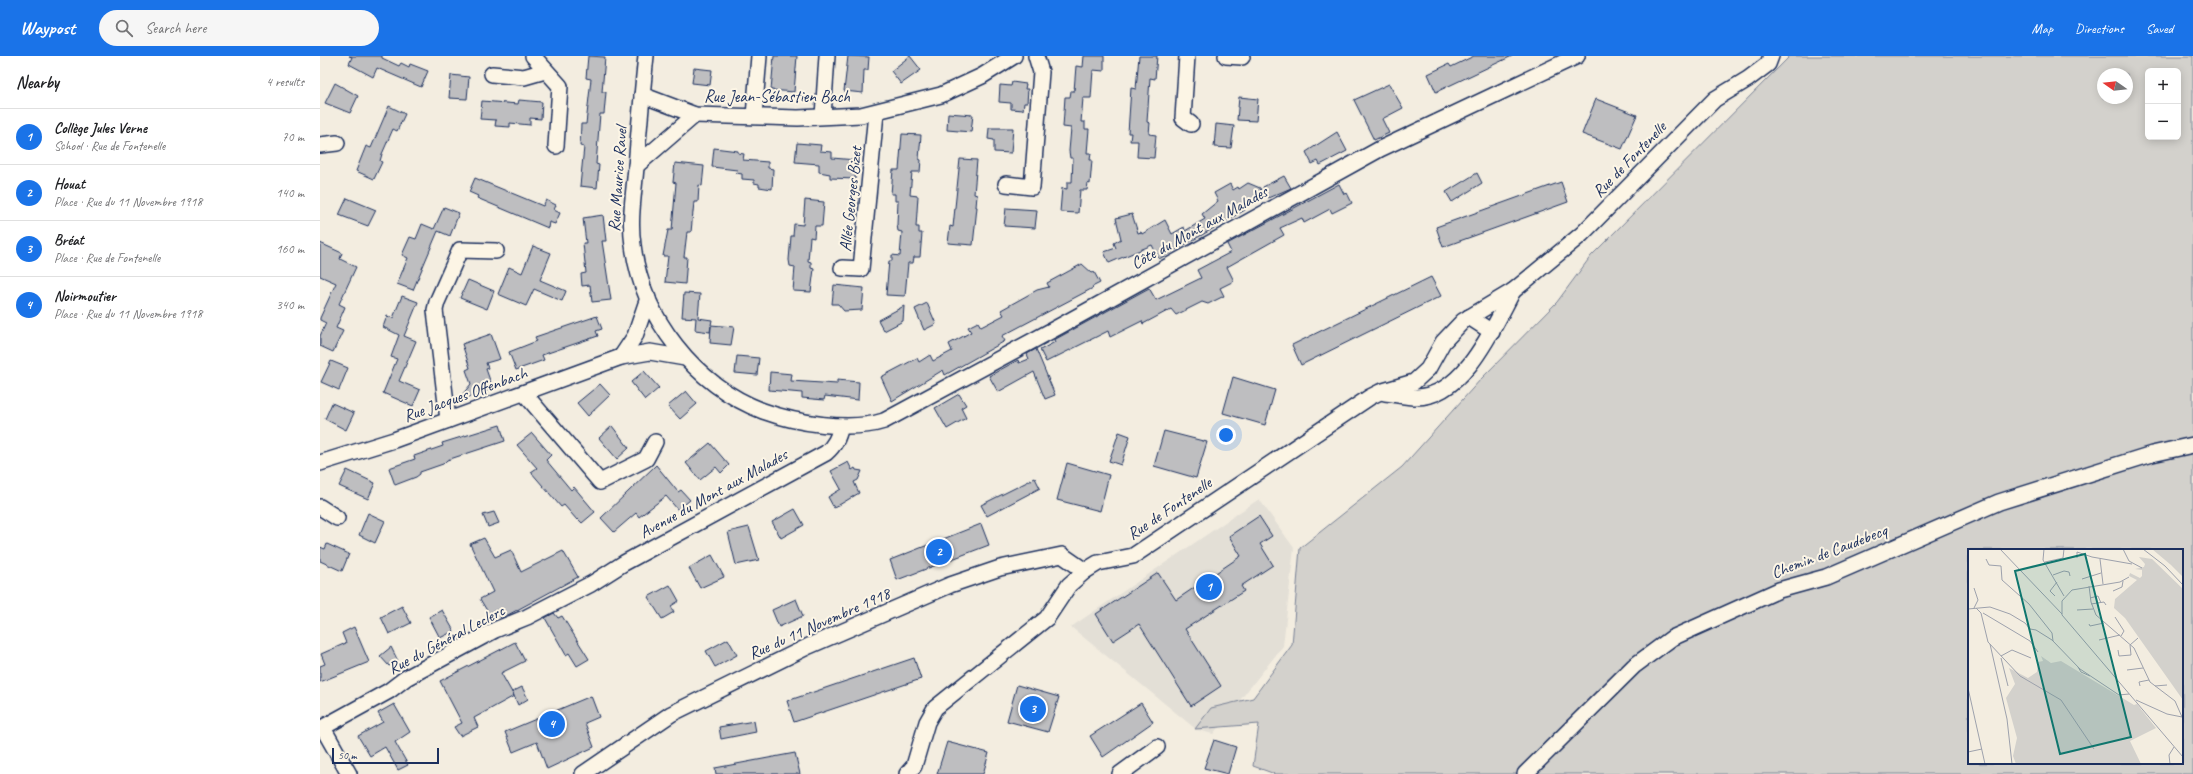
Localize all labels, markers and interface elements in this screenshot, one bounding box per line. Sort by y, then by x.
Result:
search box [99,10,379,46]
text: Waypost [20,16,75,40]
icon: search [113,17,135,39]
text: Search here [145,19,206,38]
text: Map [2032,20,2053,37]
text: Directions [2075,20,2124,37]
text: Saved [2146,20,2173,37]
north arrow [2097,68,2133,104]
map controls [2145,68,2181,140]
button: + [2145,68,2181,104]
text: Nearby [16,72,59,93]
text: 4 results [266,74,304,90]
street label: Rue Jean-Sébastien Bach [704,86,850,107]
button: − [2145,104,2181,140]
street label: Rue de Fontenelle [1588,116,1672,202]
text: Collège Jules Verne [54,119,147,138]
street label: Rue Maurice Ravel [603,123,632,232]
text: 1 [26,129,32,145]
text: 70 m [282,129,304,145]
text: School · Rue de Fontenelle [54,138,165,154]
street label: Allée Georges Bizet [835,143,867,253]
text: Houat [54,175,85,194]
street label: Côte du Mont aux Malades [1127,181,1272,274]
text: 2 [26,185,32,201]
text: 140 m [276,185,304,201]
text: Place · Rue du 11 Novembre 1918 [54,194,202,210]
text: Bréat [54,231,84,250]
text: 3 [26,241,32,257]
text: 160 m [276,241,304,257]
text: Place · Rue de Fontenelle [54,250,160,266]
text: Noirmoutier [54,287,116,306]
text: 4 [26,297,32,313]
text: 340 m [276,297,304,313]
text: Place · Rue du 11 Novembre 1918 [54,306,202,322]
street label: Rue Jacques Offenbach [400,362,531,427]
your location [1216,425,1236,445]
street label: Avenue du Mont aux Malades [636,443,793,543]
street label: Rue de Fontenelle [1123,472,1217,544]
street label: Chemin de Caudebecq [1768,519,1892,583]
pin: 2 [926,537,952,567]
inset map [1968,549,2183,764]
pin: 1 [1196,572,1222,602]
street label: Rue du 11 Novembre 1918 [745,582,895,664]
street label: Rue du Général Leclerc [384,600,509,679]
pin: 3 [1020,694,1046,724]
pin: 4 [539,709,565,739]
scale bar [332,746,439,765]
text: 50 m [338,748,357,762]

